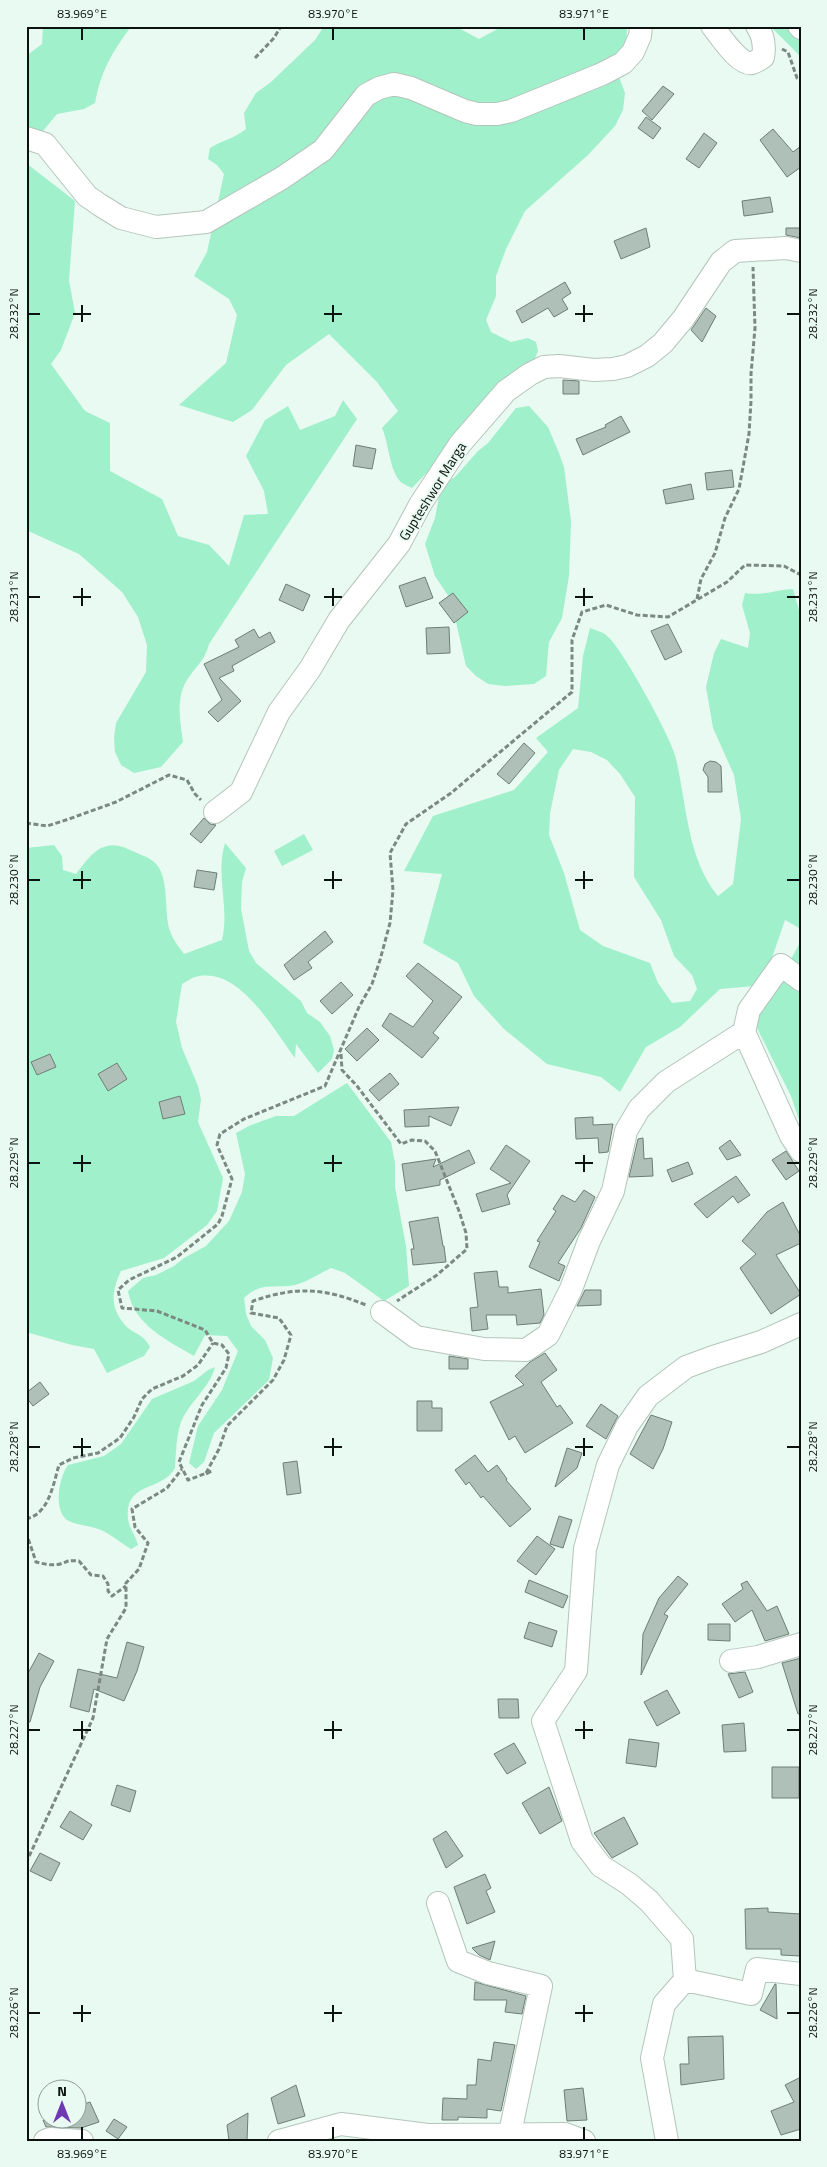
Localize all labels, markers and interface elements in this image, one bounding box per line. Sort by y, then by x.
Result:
text: 83.969°E [57,4,107,23]
text: 83.970°E [308,4,358,23]
text: 83.971°E [559,4,609,23]
text: 28.232°N [4,288,23,340]
text: 28.232°N [803,288,822,340]
street label: Gupteshwor Marga [393,438,471,544]
text: 28.231°N [4,571,23,623]
text: 28.231°N [803,571,822,623]
text: 28.230°N [4,854,23,906]
text: 28.230°N [803,854,822,906]
text: 28.229°N [4,1137,23,1189]
text: 28.229°N [803,1137,822,1189]
text: 28.228°N [4,1421,23,1473]
text: 28.228°N [803,1421,822,1473]
text: 28.227°N [4,1704,23,1756]
text: 28.227°N [803,1704,822,1756]
text: 28.226°N [4,1987,23,2039]
text: 28.226°N [803,1987,822,2039]
north arrow [38,2080,88,2130]
text: N [57,2080,67,2101]
text: 83.969°E [57,2144,107,2163]
text: 83.970°E [308,2144,358,2163]
text: 83.971°E [559,2144,609,2163]

